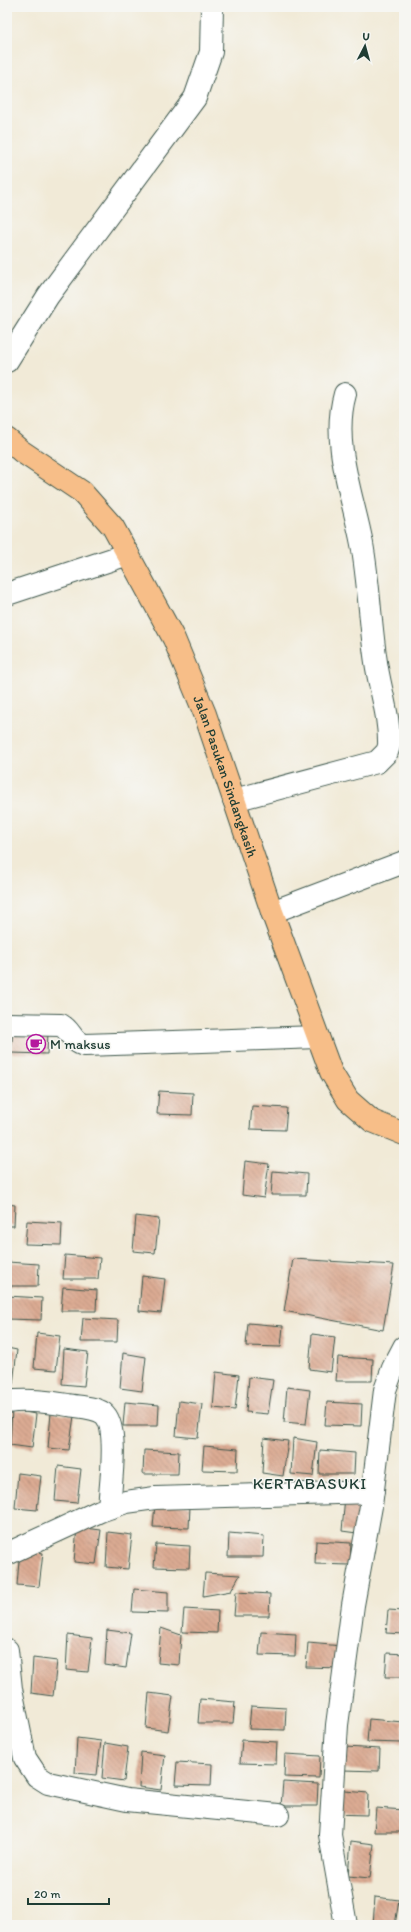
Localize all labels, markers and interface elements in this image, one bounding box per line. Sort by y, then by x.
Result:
north arrow [345,26,385,66]
text: U [362,30,370,43]
street label: Jalan Pasukan Sindangkasih [190,693,261,860]
cafe icon: M maksus [25,1033,47,1055]
place label: M maksus [50,1036,111,1053]
district label: KERTABASUKI [253,1474,367,1493]
scale bar [28,1880,109,1906]
text: 20 m [34,1887,61,1901]

